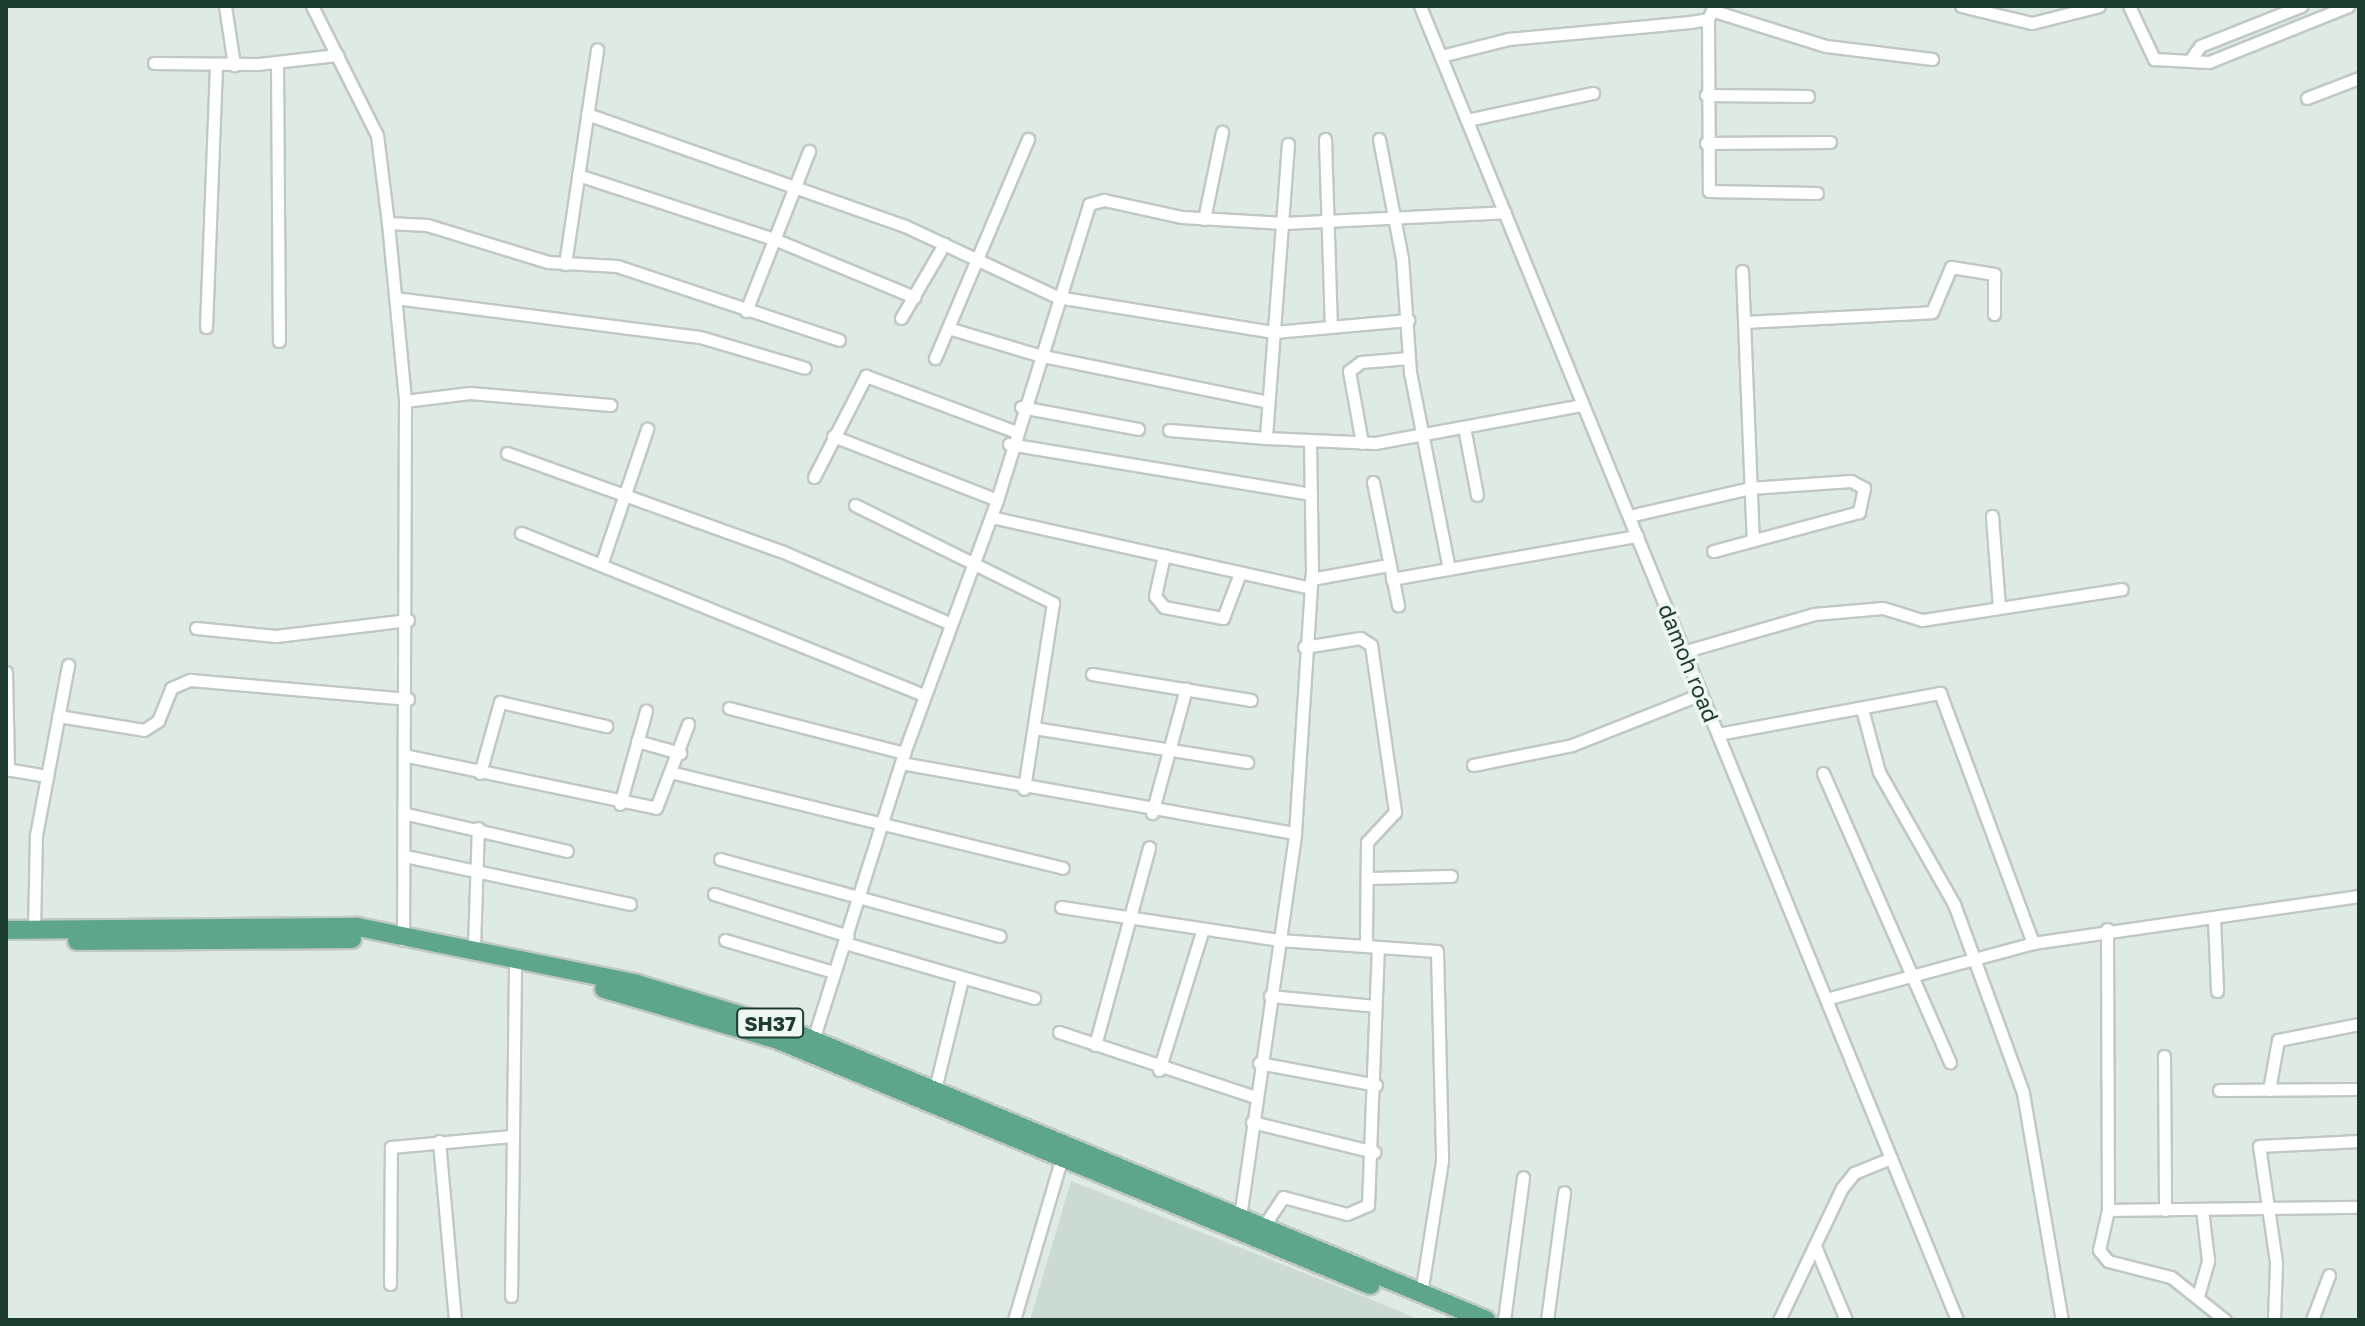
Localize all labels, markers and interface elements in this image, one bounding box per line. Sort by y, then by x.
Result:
street label: damoh road [1653,600,1725,726]
road number: SH37 [736,1007,804,1039]

